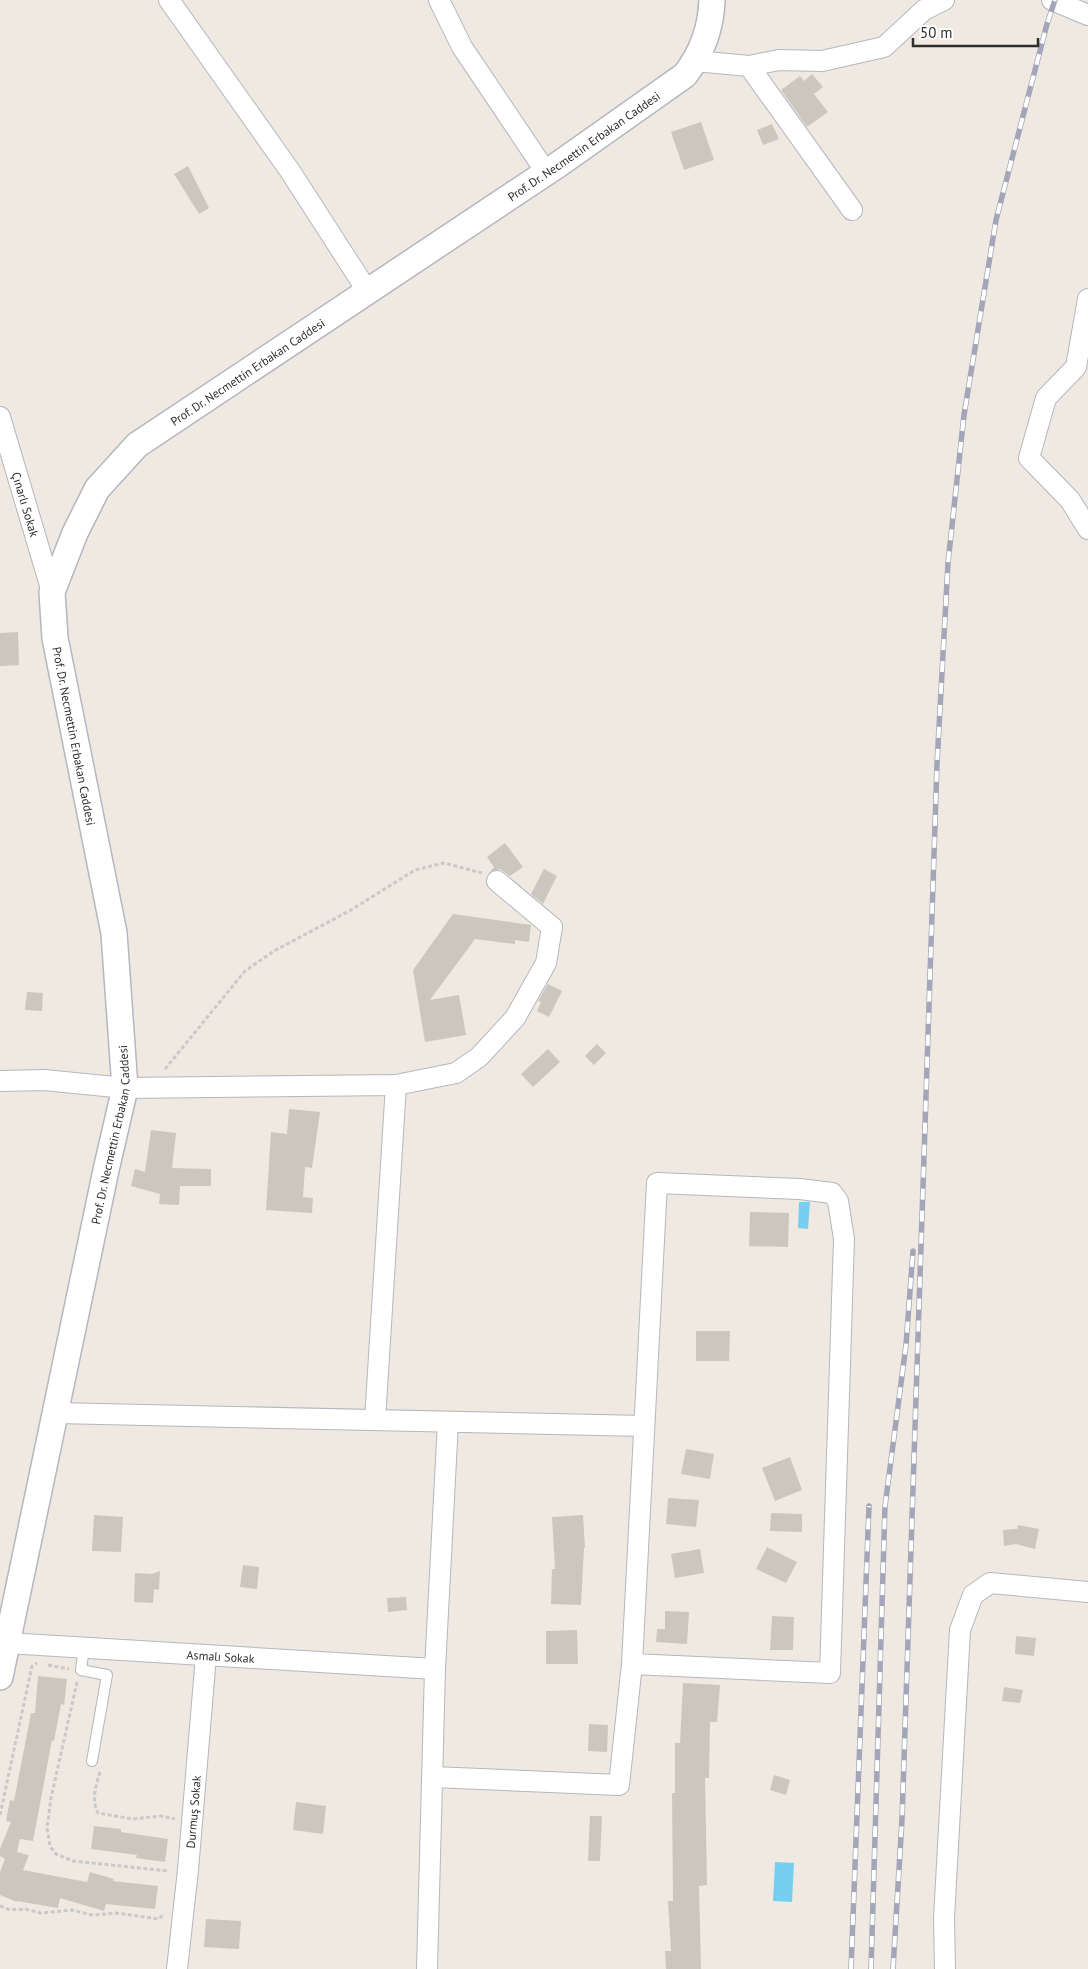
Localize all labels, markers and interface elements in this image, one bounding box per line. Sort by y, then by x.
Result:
scale bar [913,15,1038,47]
text: 50 m [920,23,953,42]
street label: Prof. Dr. Necmettin Erbakan Caddesi [504,88,663,204]
street label: Prof. Dr. Necmettin Erbakan Caddesi [167,315,327,428]
street label: Çınarlı Sokak [9,470,43,539]
street label: Prof. Dr. Necmettin Erbakan Caddesi [49,645,99,827]
street label: Prof. Dr. Necmettin Erbakan Caddesi [87,1045,132,1225]
street label: Asmalı Sokak [186,1646,255,1666]
street label: Durmuş Sokak [182,1774,203,1849]

